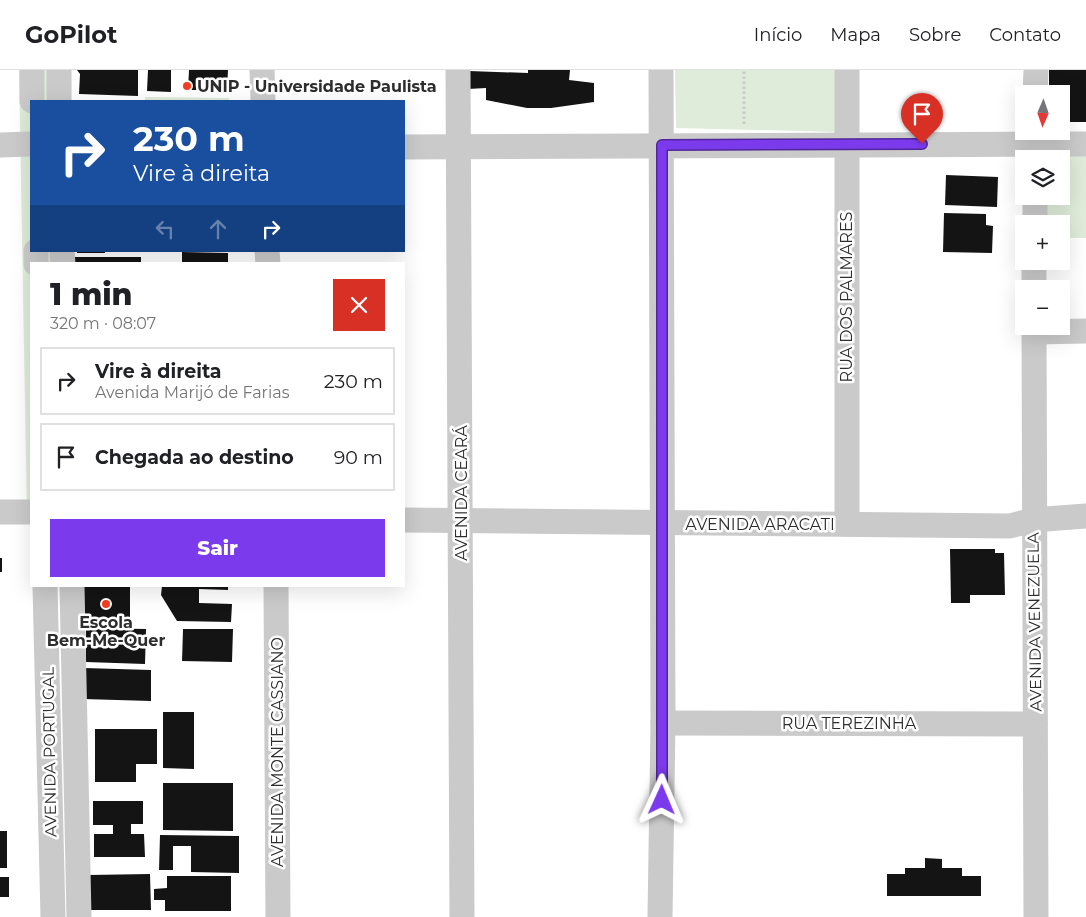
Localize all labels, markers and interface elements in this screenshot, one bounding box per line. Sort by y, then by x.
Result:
text: GoPilot [25,20,117,49]
text: Início [754,24,802,46]
text: Mapa [830,24,881,46]
text: Sobre [909,24,961,46]
text: Contato [989,24,1061,46]
place label: UNIP - Universidade Paulista [197,77,437,96]
marker: UNIP - Universidade Paulista [181,80,193,92]
north arrow [1015,85,1070,140]
map controls [1015,85,1070,335]
pin [901,93,943,144]
icon: arrive [908,100,936,128]
text: 230 m [133,117,245,160]
icon: right [50,120,115,185]
button: layers [1015,150,1070,205]
text: Vire à direita [133,160,270,187]
street label: RUA DOS PALMARES [837,211,856,382]
icon: left [151,215,179,243]
icon: ahead [204,215,232,243]
icon: right [257,215,285,243]
button: + [1015,215,1070,270]
text: 1 min [50,276,133,313]
button: close [333,279,385,331]
button: − [1015,280,1070,335]
text: 320 m · 08:07 [50,314,156,333]
text: Vire à direita [95,360,222,383]
icon: right [52,367,80,395]
text: 230 m [324,370,383,393]
text: Avenida Marijó de Farias [95,383,289,402]
street label: AVENIDA CEARÁ [452,425,471,561]
icon: arrive [52,443,80,471]
text: Chegada ao destino [95,446,294,469]
text: 90 m [334,446,383,469]
street label: AVENIDA ARACATI [685,515,835,534]
button: Sair [50,519,385,577]
street label: AVENIDA VENEZUELA [1023,532,1046,712]
marker: Escola Bem-Me-Quer [100,598,112,610]
place label: Escola Bem-Me-Quer [47,613,165,650]
street label: AVENIDA MONTE CASSIANO [268,637,287,867]
street label: AVENIDA PORTUGAL [39,666,60,837]
street label: RUA TEREZINHA [782,714,917,733]
position arrow [635,773,687,825]

